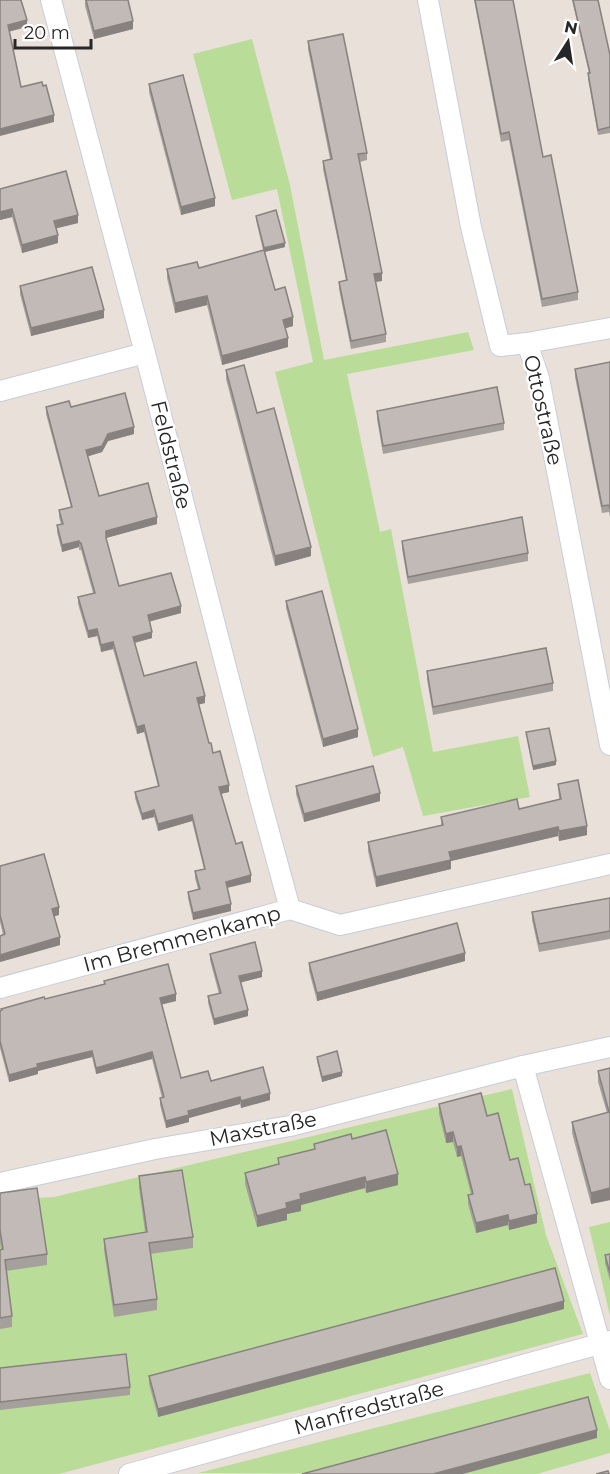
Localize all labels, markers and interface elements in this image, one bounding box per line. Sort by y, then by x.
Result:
scale bar [15,12,92,50]
north arrow [538,12,598,72]
text: N [563,17,579,38]
text: 20 m [24,22,70,44]
street label: Ottostraße [519,352,568,468]
street label: Feldstraße [146,398,197,512]
street label: Im Bremmenkamp [80,900,283,977]
street label: Maxstraße [207,1106,319,1151]
street label: Manfredstraße [291,1375,447,1440]

